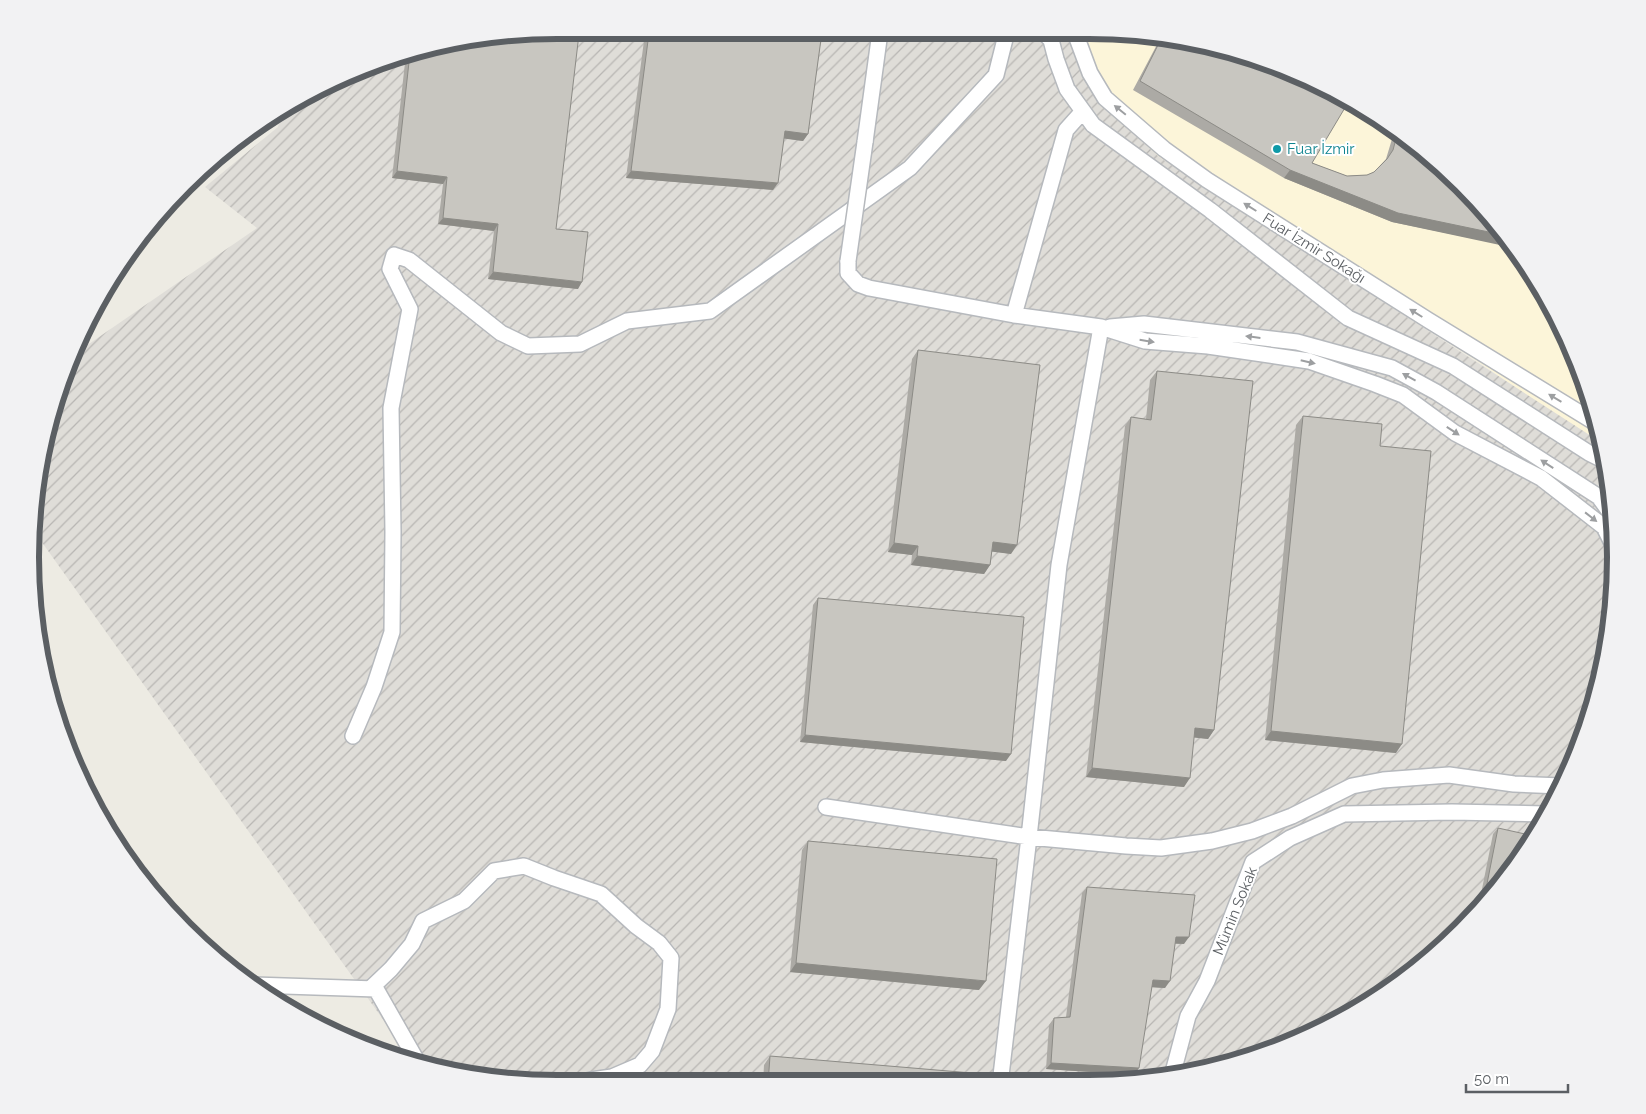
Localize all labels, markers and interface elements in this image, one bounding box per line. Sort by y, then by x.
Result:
one-way arrow [1114,104,1127,115]
place label: Fuar İzmir [1287,139,1355,158]
marker: Fuar İzmir [1271,143,1283,155]
one-way arrow [1243,202,1256,211]
street label: Fuar İzmir Sokağı [1259,208,1369,287]
one-way arrow [1410,308,1423,317]
one-way arrow [1245,333,1261,341]
one-way arrow [1140,337,1156,345]
one-way arrow [1301,358,1316,366]
one-way arrow [1402,373,1417,381]
one-way arrow [1548,393,1561,402]
one-way arrow [1447,426,1460,436]
one-way arrow [1540,459,1554,468]
one-way arrow [1584,512,1597,523]
street label: Mümin Sokak [1209,864,1261,958]
scale bar [1466,1062,1568,1094]
text: 50 m [1474,1070,1509,1088]

